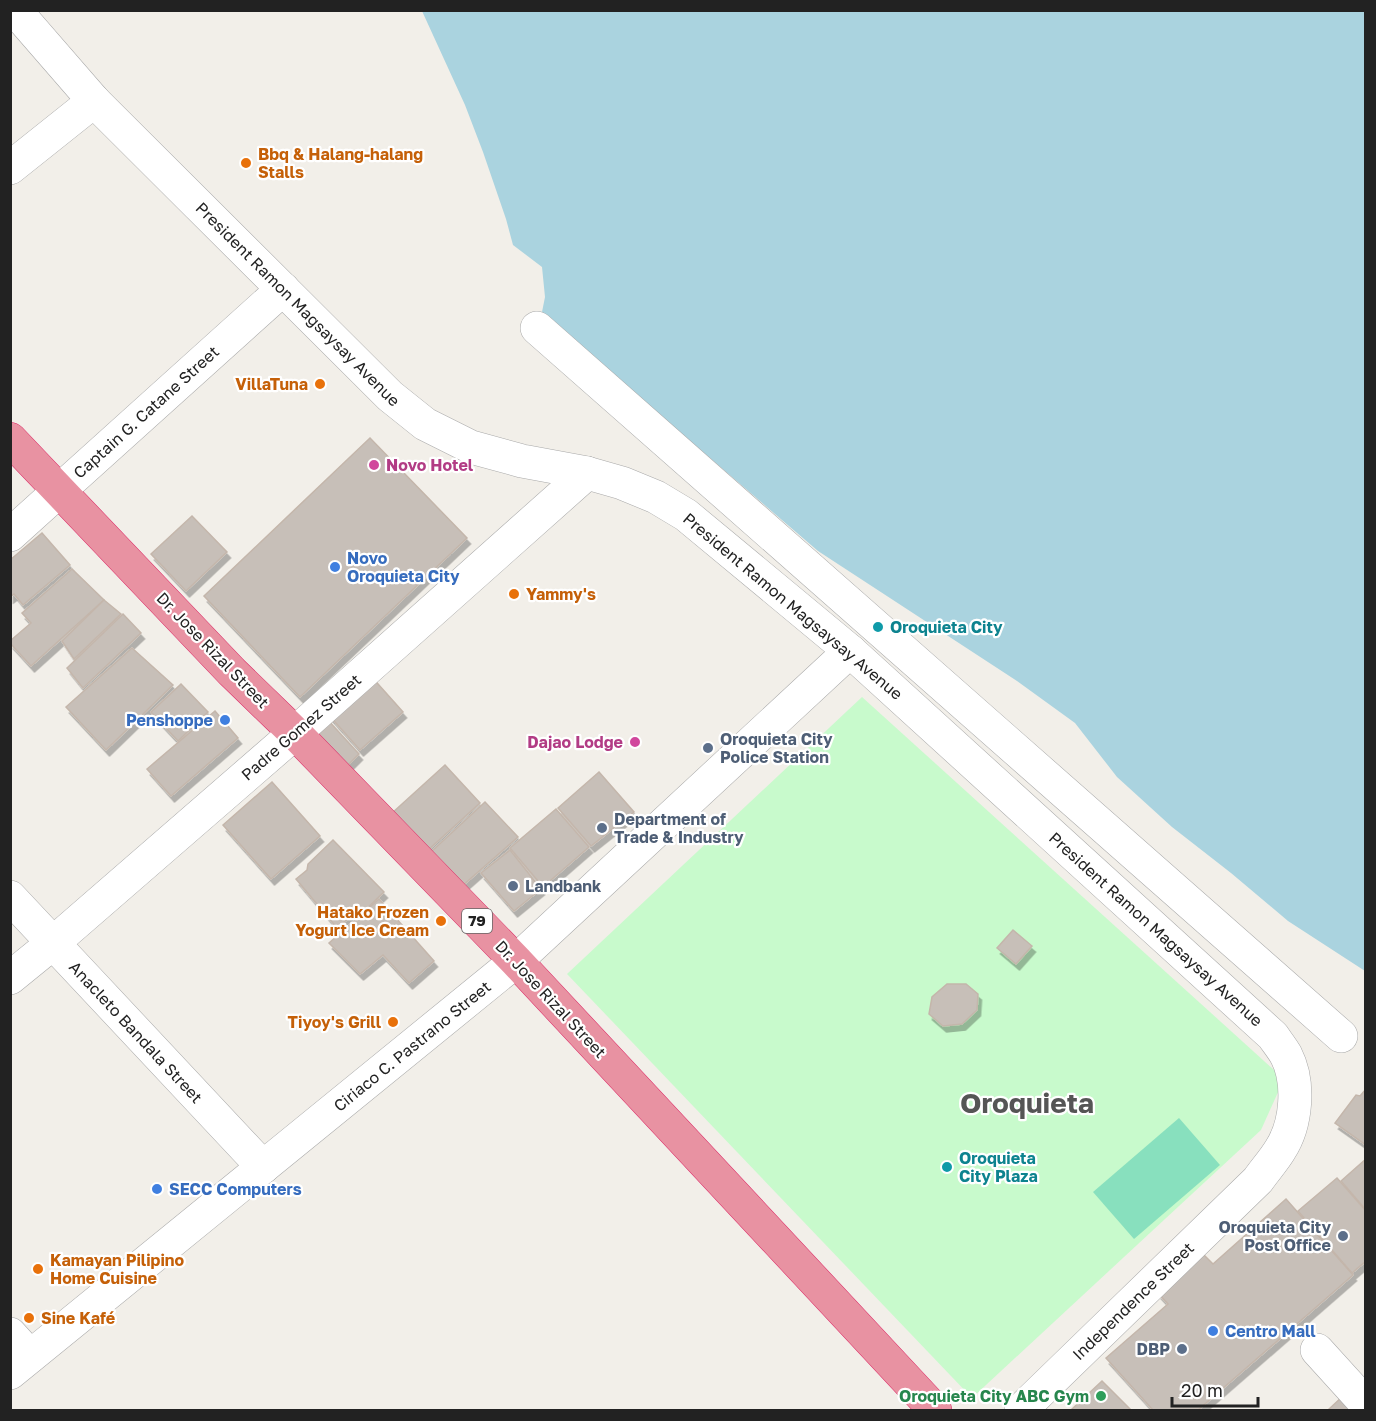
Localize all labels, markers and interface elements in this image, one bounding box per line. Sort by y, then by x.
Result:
place label: Bbq & Halang-halang Stalls [258,144,423,182]
marker: Bbq & Halang-halang Stalls [239,156,253,170]
street label: President Ramon Magsaysay Avenue [192,198,404,410]
street label: Captain G. Catane Street [69,341,223,483]
place label: VillaTuna [235,374,308,394]
marker: VillaTuna [313,377,327,391]
place label: Novo Hotel [386,455,474,475]
marker: Novo Hotel [367,458,381,472]
street label: President Ramon Magsaysay Avenue [679,508,907,704]
place label: Novo Oroquieta City [347,548,460,586]
marker: Novo Oroquieta City [328,560,342,574]
place label: Yammy's [526,584,596,604]
marker: Yammy's [507,587,521,601]
street label: Dr. Jose Rizal Street [153,588,273,712]
place label: Oroquieta City [890,617,1003,637]
marker: Oroquieta City [871,620,885,634]
street label: Padre Gomez Street [237,669,365,785]
place label: Penshoppe [126,710,213,730]
marker: Penshoppe [218,713,232,727]
place label: Oroquieta City Police Station [720,729,833,767]
place label: Dajao Lodge [527,732,623,752]
marker: Dajao Lodge [628,735,642,749]
marker: Oroquieta City Police Station [701,741,715,755]
place label: Department of Trade & Industry [614,809,744,847]
marker: Department of Trade & Industry [595,821,609,835]
street label: President Ramon Magsaysay Avenue [1045,828,1267,1030]
place label: Landbank [525,876,602,896]
marker: Landbank [506,879,520,893]
place label: Hatako Frozen Yogurt Ice Cream [295,902,429,940]
road number: 79 [462,909,492,933]
marker: Hatako Frozen Yogurt Ice Cream [434,914,448,928]
street label: Dr. Jose Rizal Street [491,936,611,1062]
street label: Anacleto Bandala Street [65,957,207,1107]
street label: Ciriaco C. Pastrano Street [329,976,495,1116]
place label: Tiyoy's Grill [288,1012,382,1032]
marker: Tiyoy's Grill [386,1015,400,1029]
district label: Oroquieta [960,1086,1094,1119]
place label: Oroquieta City Plaza [959,1148,1038,1186]
marker: Oroquieta City Plaza [940,1160,954,1174]
place label: SECC Computers [169,1179,302,1199]
marker: SECC Computers [150,1182,164,1196]
place label: Oroquieta City Post Office [1218,1217,1331,1255]
marker: Oroquieta City Post Office [1336,1229,1350,1243]
street label: Independence Street [1068,1238,1198,1364]
place label: Kamayan Pilipino Home Cuisine [50,1250,185,1288]
marker: Kamayan Pilipino Home Cuisine [31,1262,45,1276]
place label: Sine Kafé [41,1308,115,1328]
marker: Sine Kafé [22,1311,36,1325]
place label: Centro Mall [1225,1321,1316,1341]
marker: Centro Mall [1206,1324,1220,1338]
place label: DBP [1137,1339,1170,1359]
marker: DBP [1175,1342,1189,1356]
scale bar [1172,1370,1258,1408]
text: 20 m [1181,1379,1223,1401]
place label: Oroquieta City ABC Gym [899,1386,1089,1406]
marker: Oroquieta City ABC Gym [1094,1389,1108,1403]

